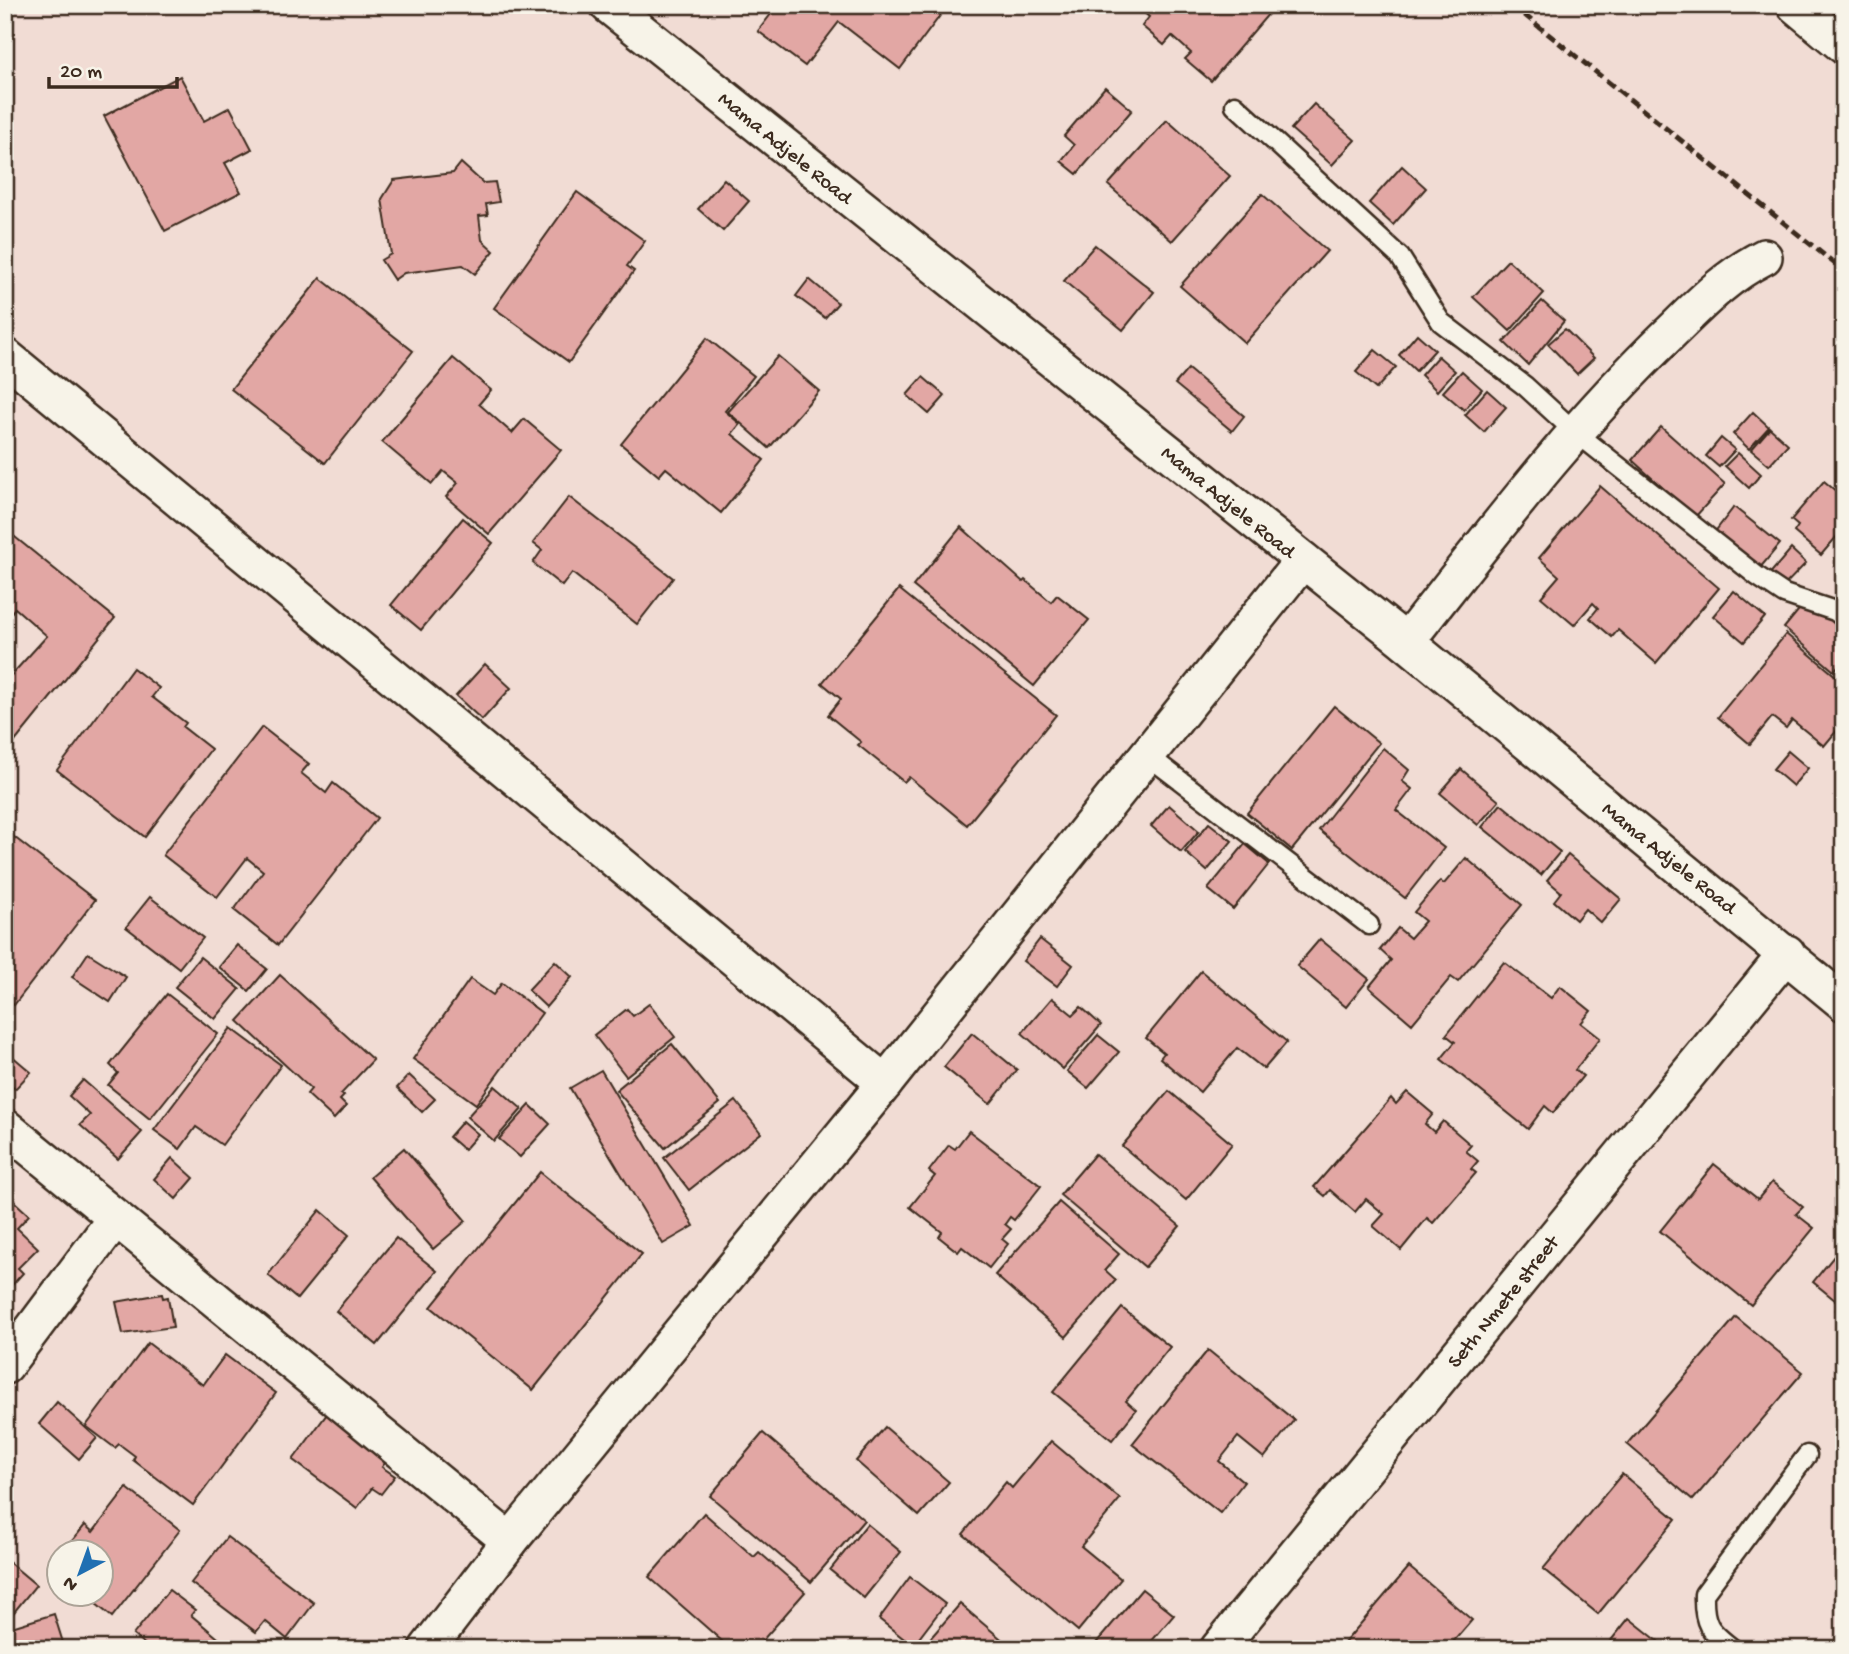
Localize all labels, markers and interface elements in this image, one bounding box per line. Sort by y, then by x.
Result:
scale bar [49,46,177,90]
text: 20 m [60,61,102,86]
street label: Mama Adjele Road [712,88,857,213]
street label: Mama Adjele Road [1155,442,1300,567]
street label: Mama Adjele Road [1596,798,1741,923]
street label: Seth Nmete street [1444,1230,1567,1374]
north arrow [46,1538,116,1608]
text: N [59,1570,83,1596]

